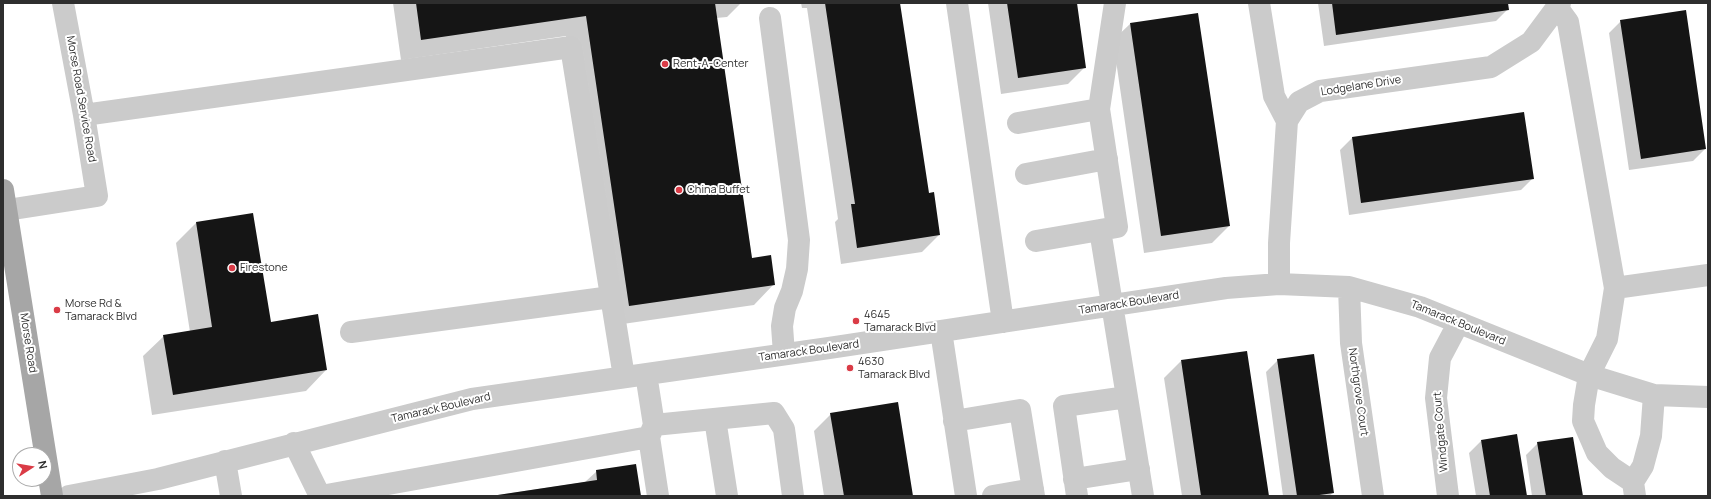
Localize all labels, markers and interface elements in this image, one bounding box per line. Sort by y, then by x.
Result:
street label: Morse Road Service Road [63,35,99,163]
place label: Rent-A-Center [673,57,748,71]
marker: Rent-A-Center [660,59,670,69]
street label: Lodgelane Drive [1320,73,1402,99]
place label: China Buffet [687,183,750,197]
marker: China Buffet [674,185,684,195]
place label: Firestone [240,261,288,275]
marker: Firestone [227,263,237,273]
street label: Tamarack Boulevard [1078,289,1180,317]
place label: Morse Rd & Tamarack Blvd [65,297,137,323]
street label: Tamarack Boulevard [1409,298,1507,348]
marker: Morse Rd & Tamarack Blvd [52,305,62,315]
place label: 4645 Tamarack Blvd [864,308,936,334]
street label: Morse Road [17,312,39,374]
marker: 4645 Tamarack Blvd [851,316,861,326]
street label: Tamarack Boulevard [758,337,860,365]
street label: Northgrove Court [1345,347,1371,437]
place label: 4630 Tamarack Blvd [858,355,930,381]
marker: 4630 Tamarack Blvd [845,363,855,373]
street label: Tamarack Boulevard [390,390,492,426]
street label: Windgate Court [1431,391,1451,473]
north arrow [12,447,52,487]
text: N [35,459,51,470]

